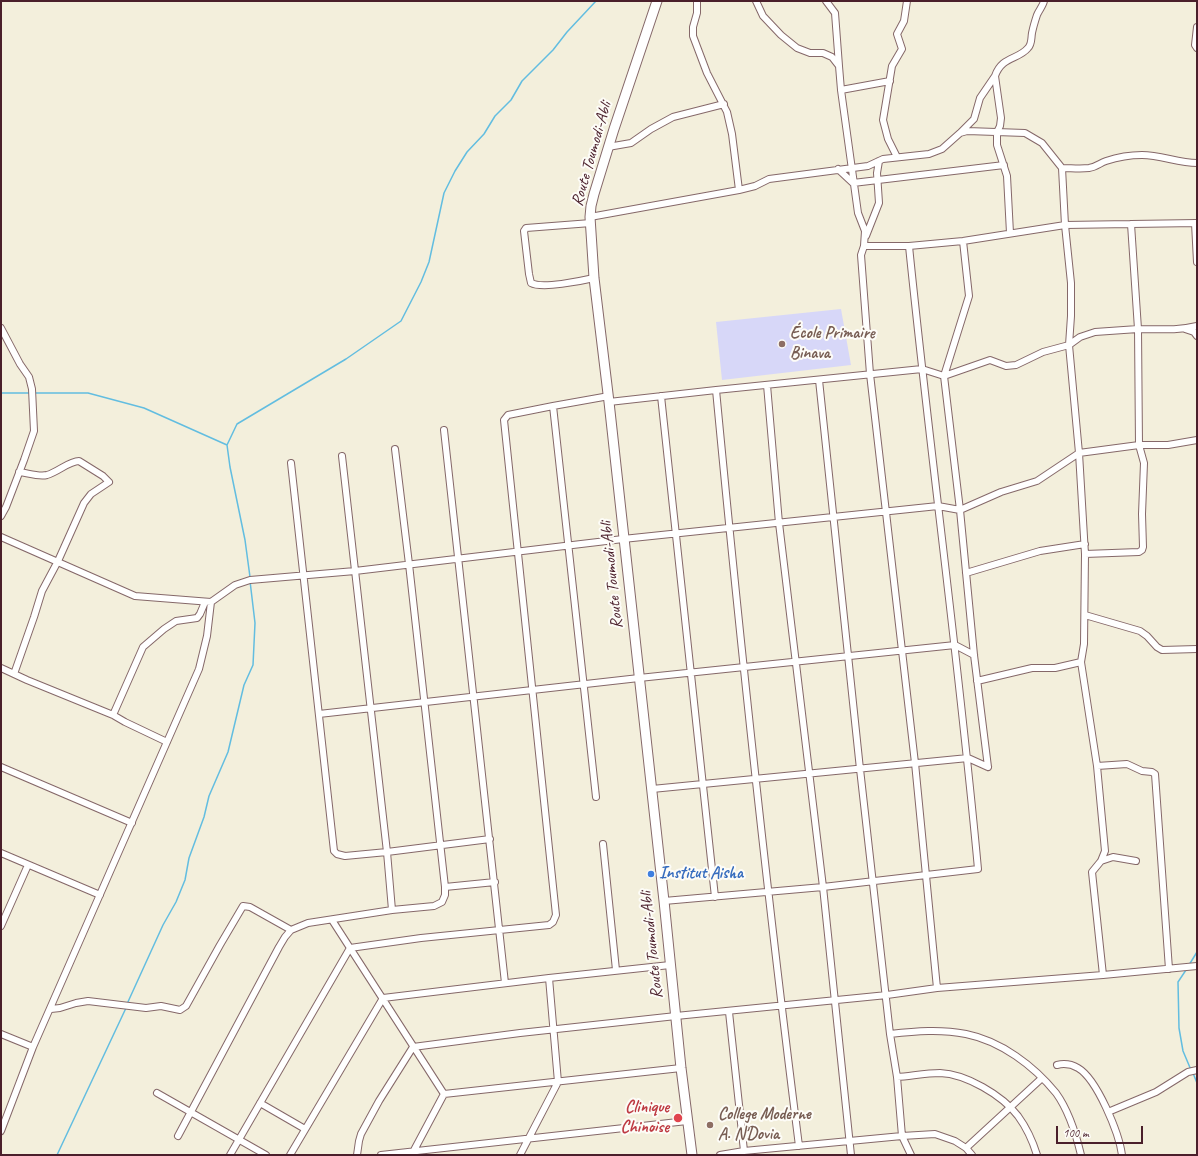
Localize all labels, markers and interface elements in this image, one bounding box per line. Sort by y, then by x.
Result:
street label: Route Toumodi-Abli [567,99,617,209]
place label: École Primaire Binava [790,324,874,364]
marker: École Primaire Binava [777,339,787,349]
street label: Route Toumodi-Abli [596,520,628,630]
place label: Institut Aisha [659,864,743,884]
marker: Institut Aisha [646,869,656,879]
street label: Route Toumodi-Abli [636,890,668,1000]
place label: Clinique Chinoise [621,1098,669,1138]
place label: College Moderne A. N'Dovia [718,1105,811,1145]
marker: Clinique Chinoise [672,1112,684,1124]
scale bar [1058,1118,1145,1144]
marker: College Moderne A. N'Dovia [705,1120,715,1130]
text: 100 m [1063,1125,1089,1141]

